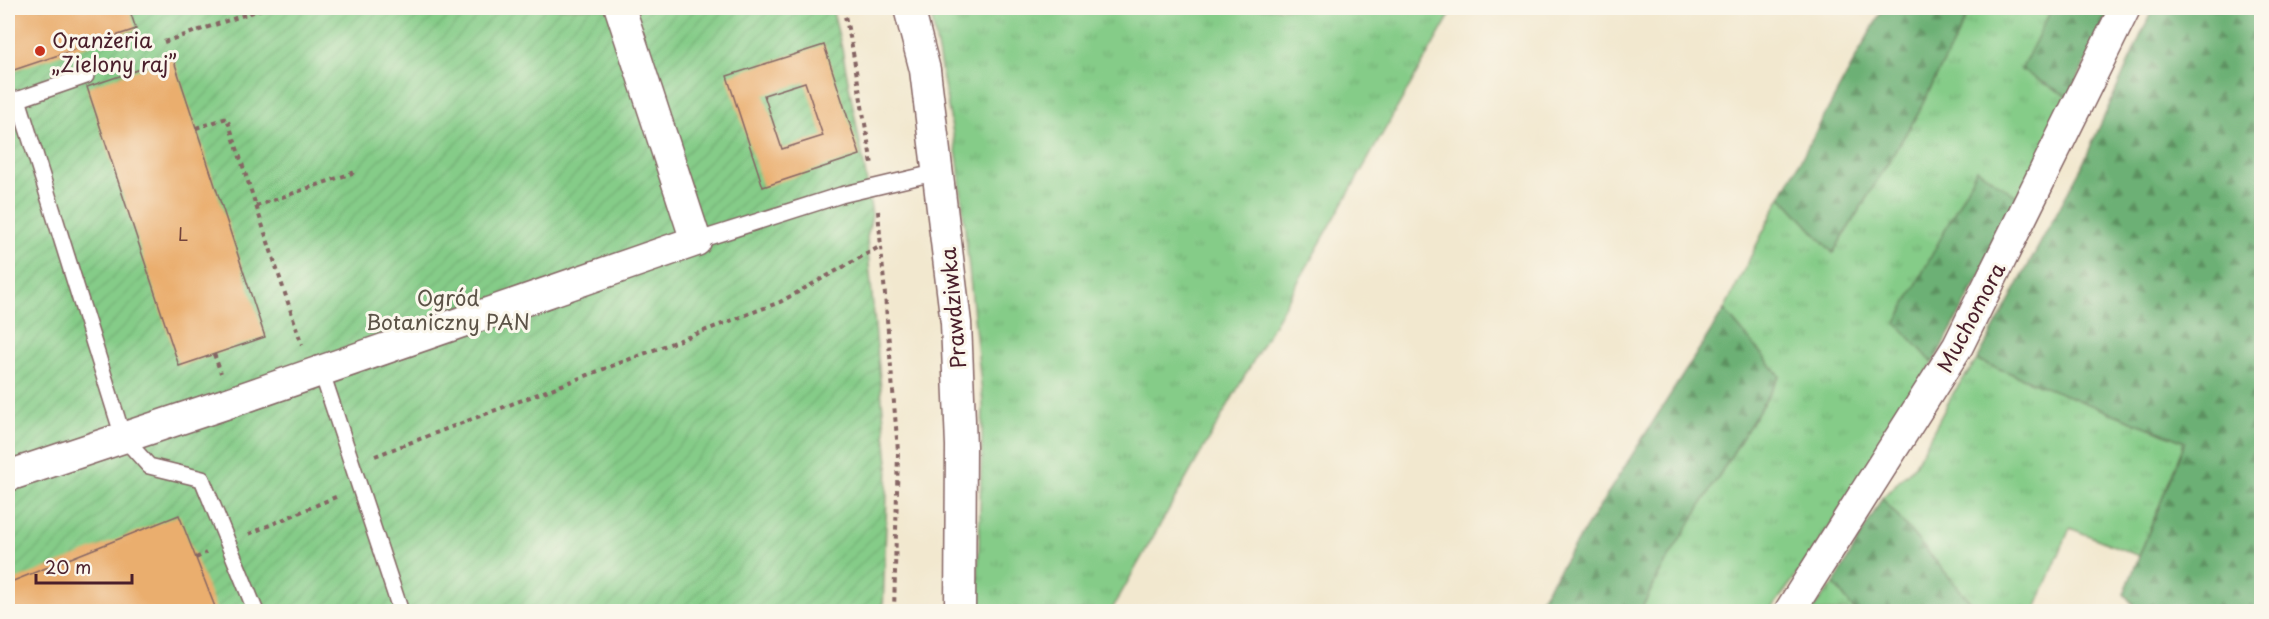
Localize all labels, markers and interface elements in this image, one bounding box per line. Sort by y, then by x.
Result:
place label: Oranżeria „Zielony raj” [52,23,177,79]
marker: Oranżeria „Zielony raj” [33,44,47,58]
house number: L [178,220,188,247]
street label: Prawdziwka [931,246,973,370]
street label: Muchomora [1928,256,2012,378]
park label: Ogród Botaniczny PAN [366,281,530,337]
scale bar [36,547,132,585]
text: 20 m [45,553,91,580]

